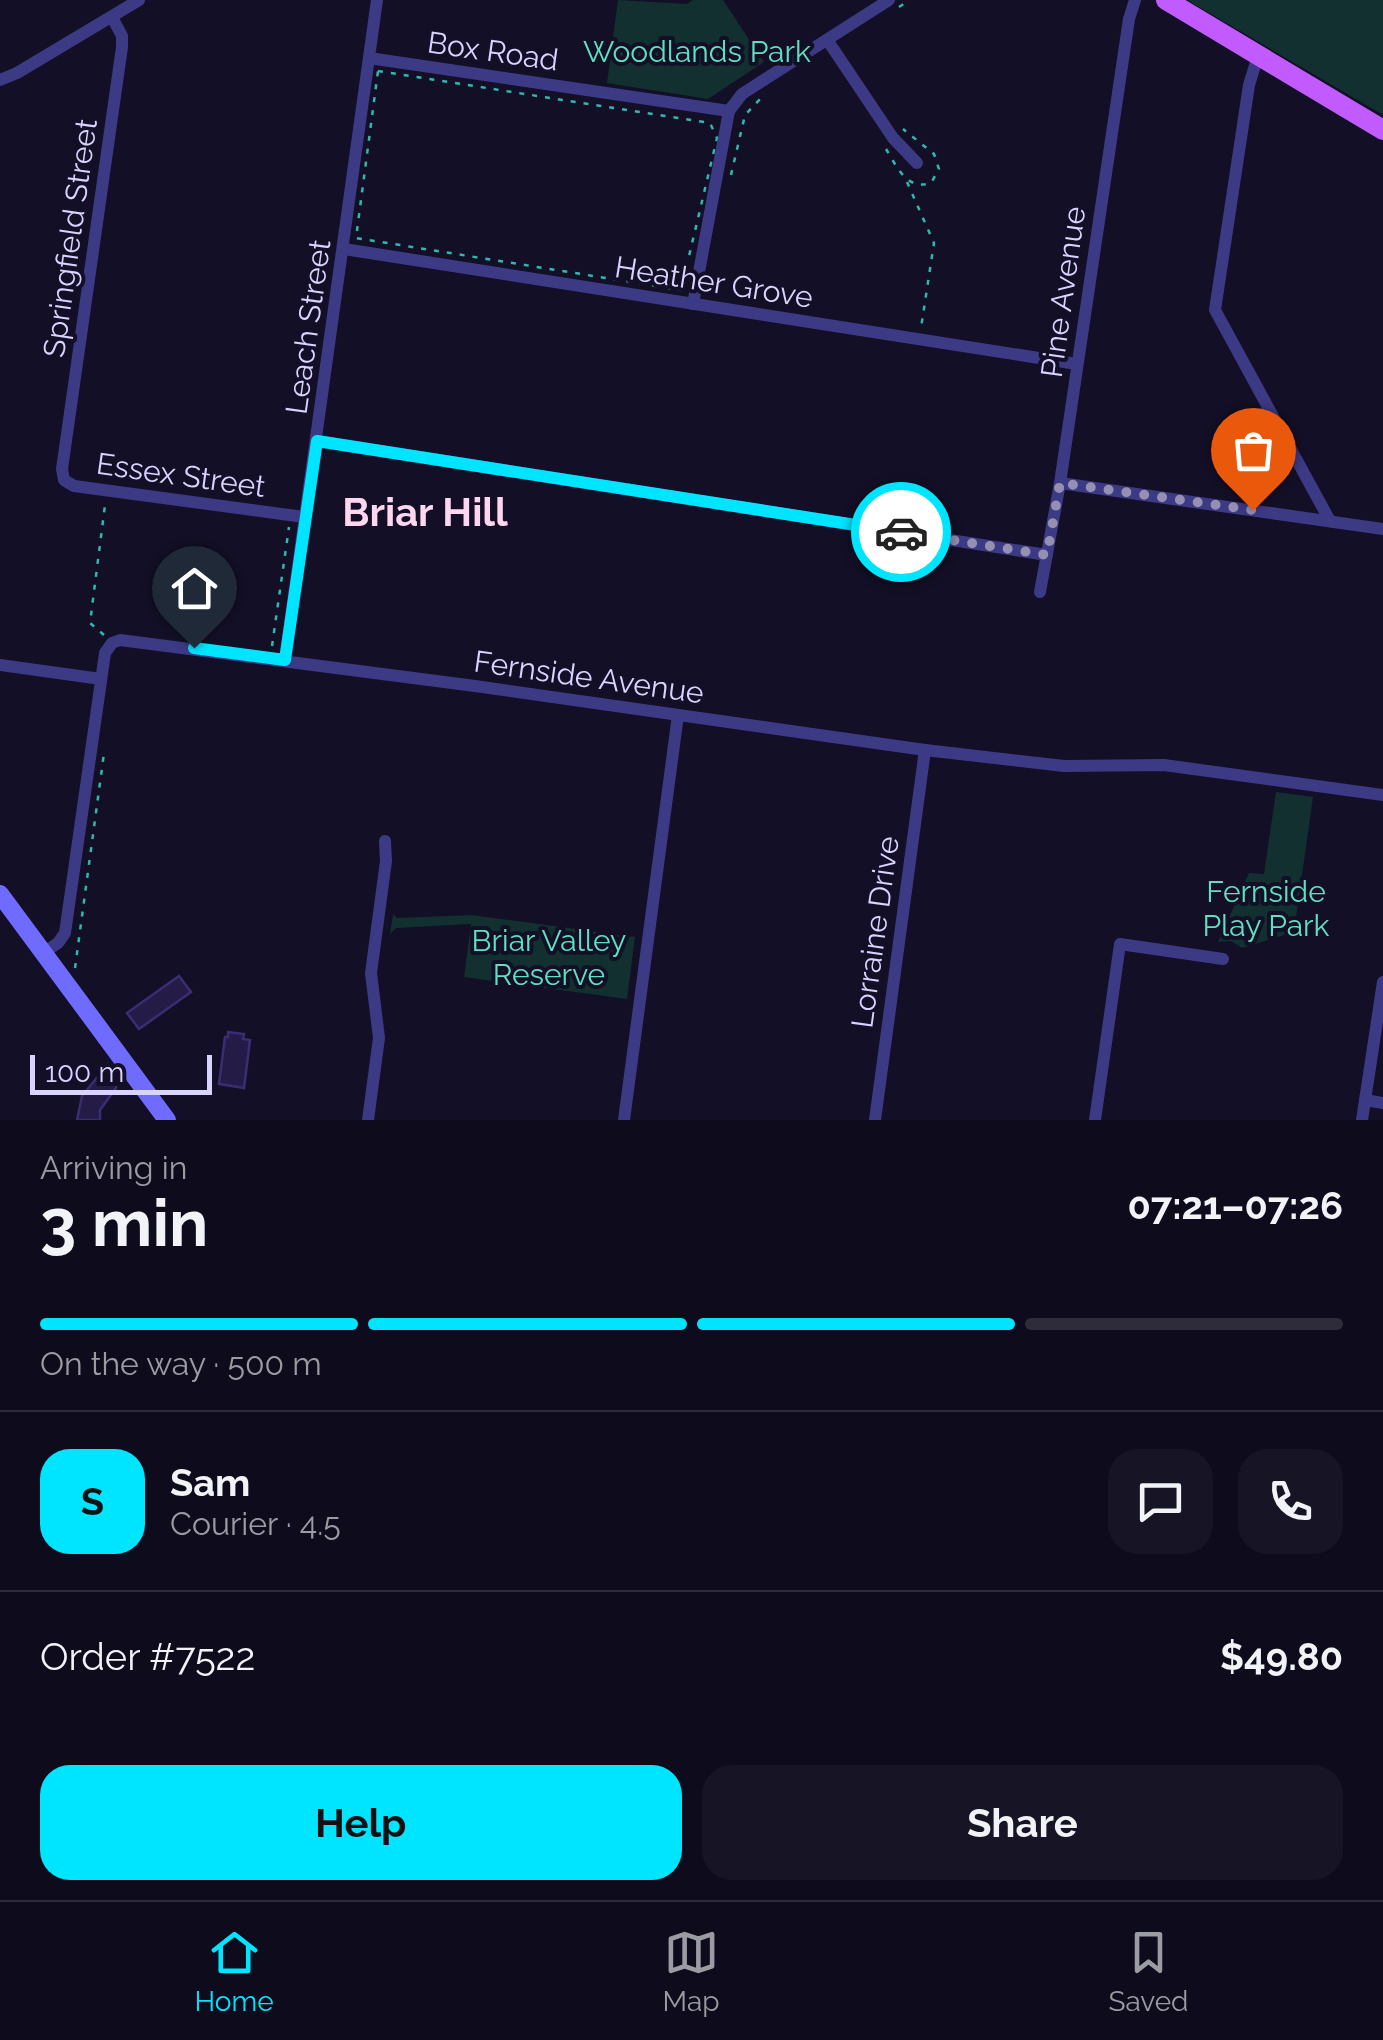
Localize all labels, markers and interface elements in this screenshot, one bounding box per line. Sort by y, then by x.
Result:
street label: Box Road [425,24,561,78]
park label: Woodlands Park [583,34,811,69]
street label: Springfield Street [36,117,104,359]
street label: Pine Avenue [1034,204,1092,380]
street label: Leach Street [278,237,338,417]
street label: Heather Grove [612,249,816,315]
pin [1211,408,1296,511]
icon: bag [1226,423,1281,478]
street label: Essex Street [94,446,268,504]
courier [851,482,951,582]
district label: Briar Hill [342,488,508,535]
icon: car [874,505,929,560]
pin [152,546,237,649]
icon: home [167,561,222,616]
street label: Fernside Avenue [472,644,706,710]
street label: Lorraine Drive [844,834,906,1030]
park label: Fernside Play Park [1202,874,1330,943]
park label: Briar Valley Reserve [472,923,626,992]
scale bar [30,1050,212,1094]
text: 100 m [45,1056,124,1089]
text: Arriving in [40,1149,187,1186]
text: 07:21–07:26 [1128,1183,1343,1228]
text: 3 min [40,1185,208,1261]
text: On the way · 500 m [40,1345,322,1382]
button: chat [1108,1449,1213,1554]
button: phone [1238,1449,1343,1554]
text: Sam [170,1460,250,1505]
text: S [81,1479,104,1524]
text: Courier · 4.5 [170,1505,341,1542]
text: Order #7522 [40,1634,255,1679]
text: $49.80 [1220,1634,1343,1679]
button: Help [40,1765,682,1880]
button: Share [702,1765,1343,1880]
tab: Home [194,1925,274,2018]
tab: Map [663,1925,720,2018]
tab: Saved [1108,1925,1189,2018]

